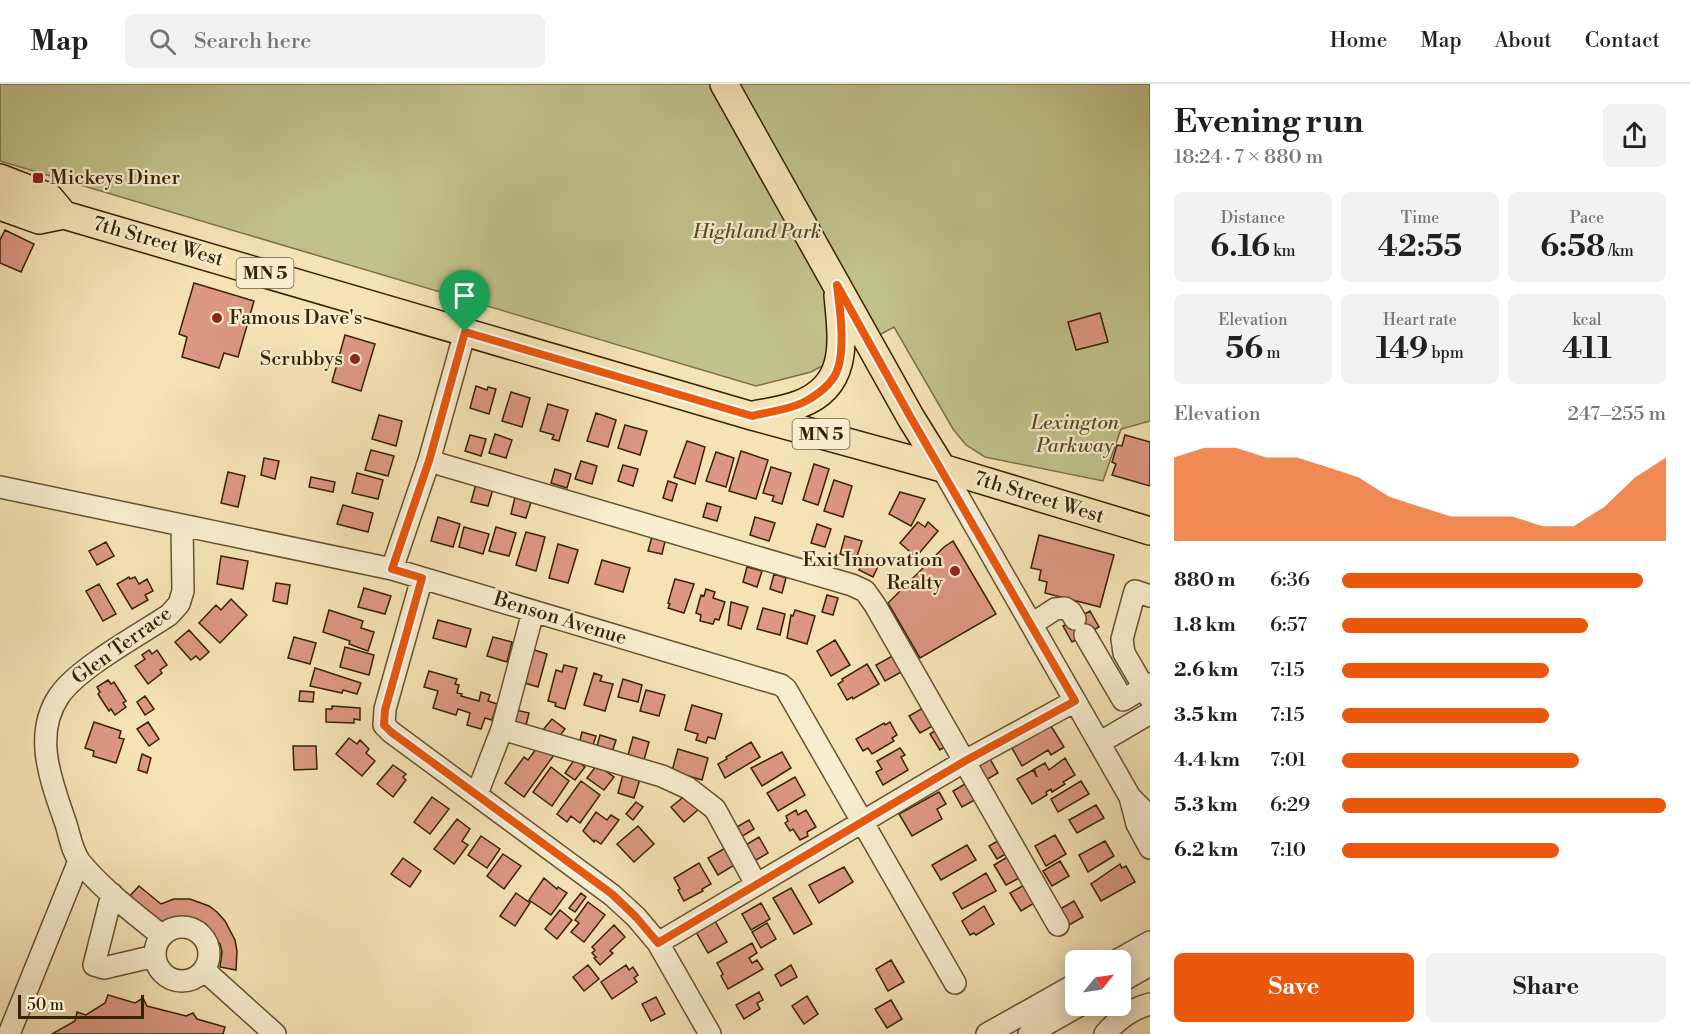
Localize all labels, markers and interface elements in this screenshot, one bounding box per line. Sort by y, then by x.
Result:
search box [125,14,545,68]
text: Map [30,24,89,59]
icon: search [146,25,179,58]
text: Search here [194,28,311,55]
text: Home [1330,28,1387,54]
text: Map [1420,28,1462,54]
text: About [1495,28,1552,54]
text: Contact [1585,28,1660,54]
text: Evening run [1174,102,1363,143]
button: share [1603,104,1666,167]
text: 18:24 · 7 × 880 m [1174,145,1323,170]
place label: Mickeys Diner [50,166,180,191]
marker: Mickeys Diner [31,171,45,185]
text: Distance [1221,208,1285,228]
text: Time [1401,208,1439,228]
text: Pace [1570,208,1604,228]
street label: 7th Street West [90,211,226,273]
park label: Highland Park [692,220,821,245]
text: 6.16 [1210,228,1270,266]
text: 42:55 [1378,228,1462,266]
text: 6:58 [1540,228,1605,266]
text: km [1270,241,1296,261]
text: /km [1605,241,1634,261]
road number: MN 5 [236,258,294,288]
pin [439,270,490,332]
icon: arrive [448,279,481,312]
place label: Famous Dave's [229,306,363,331]
text: Elevation [1218,310,1288,330]
text: Heart rate [1383,310,1457,330]
text: kcal [1572,310,1602,330]
marker: Famous Dave's [210,311,224,325]
text: 56 [1226,330,1263,368]
text: 149 [1376,330,1428,368]
text: 411 [1562,330,1612,368]
text: m [1263,343,1280,363]
text: bpm [1428,343,1464,363]
place label: Scrubbys [260,347,343,372]
marker: Scrubbys [348,352,362,366]
text: Elevation [1174,402,1261,427]
text: 247–255 m [1567,402,1666,427]
park label: Lexington Parkway [1030,411,1120,459]
road number: MN 5 [792,419,850,449]
street label: 7th Street West [971,466,1107,530]
place label: Exit Innovation Realty [802,548,943,596]
marker: Exit Innovation Realty [948,564,962,578]
text: 880 m [1174,568,1235,593]
text: 6:36 [1270,568,1310,593]
street label: Benson Avenue [489,587,630,651]
street label: Glen Terrace [67,601,177,691]
text: 1.8 km [1174,613,1236,638]
text: 6:57 [1270,613,1307,638]
text: 2.6 km [1174,658,1238,683]
text: 7:15 [1270,658,1304,683]
text: 3.5 km [1174,703,1238,728]
text: 7:15 [1270,703,1304,728]
text: 4.4 km [1174,748,1240,773]
text: 7:01 [1270,748,1306,773]
text: 5.3 km [1174,793,1238,818]
text: 6:29 [1270,793,1310,818]
text: 6.2 km [1174,838,1238,863]
text: 7:10 [1270,838,1306,863]
north arrow [1065,950,1131,1016]
map controls [1065,950,1131,1016]
button: Save [1174,953,1414,1022]
button: Share [1426,953,1666,1022]
scale bar [18,992,144,1020]
text: 50 m [27,995,64,1015]

